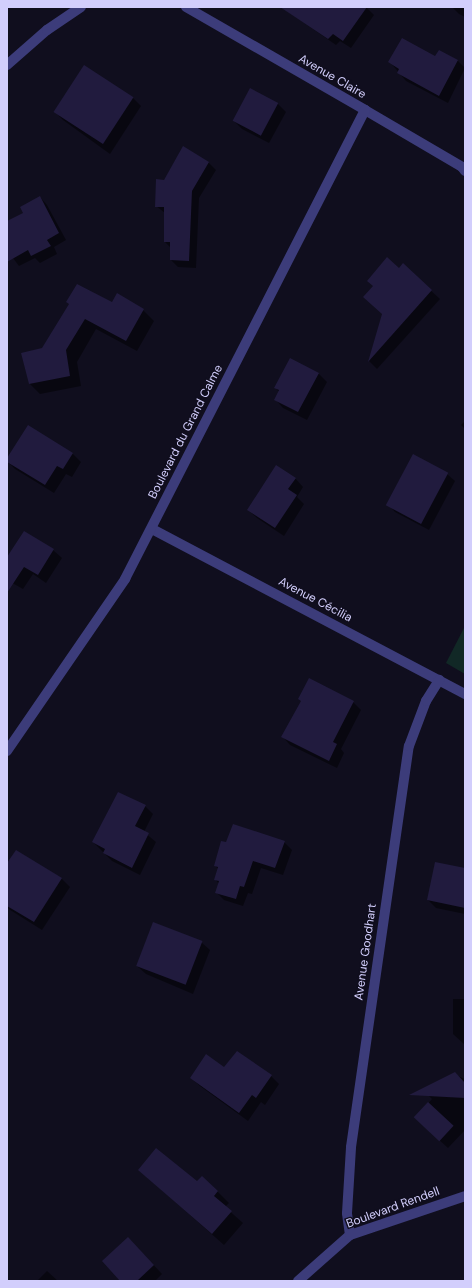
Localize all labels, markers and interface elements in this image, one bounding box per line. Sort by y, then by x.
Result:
street label: Avenue Claire [296,52,368,102]
street label: Boulevard du Grand Calme [146,363,226,501]
street label: Avenue Cécilia [276,575,354,625]
street label: Avenue Goodhart [352,903,380,1001]
street label: Boulevard Rendell [344,1184,442,1232]

